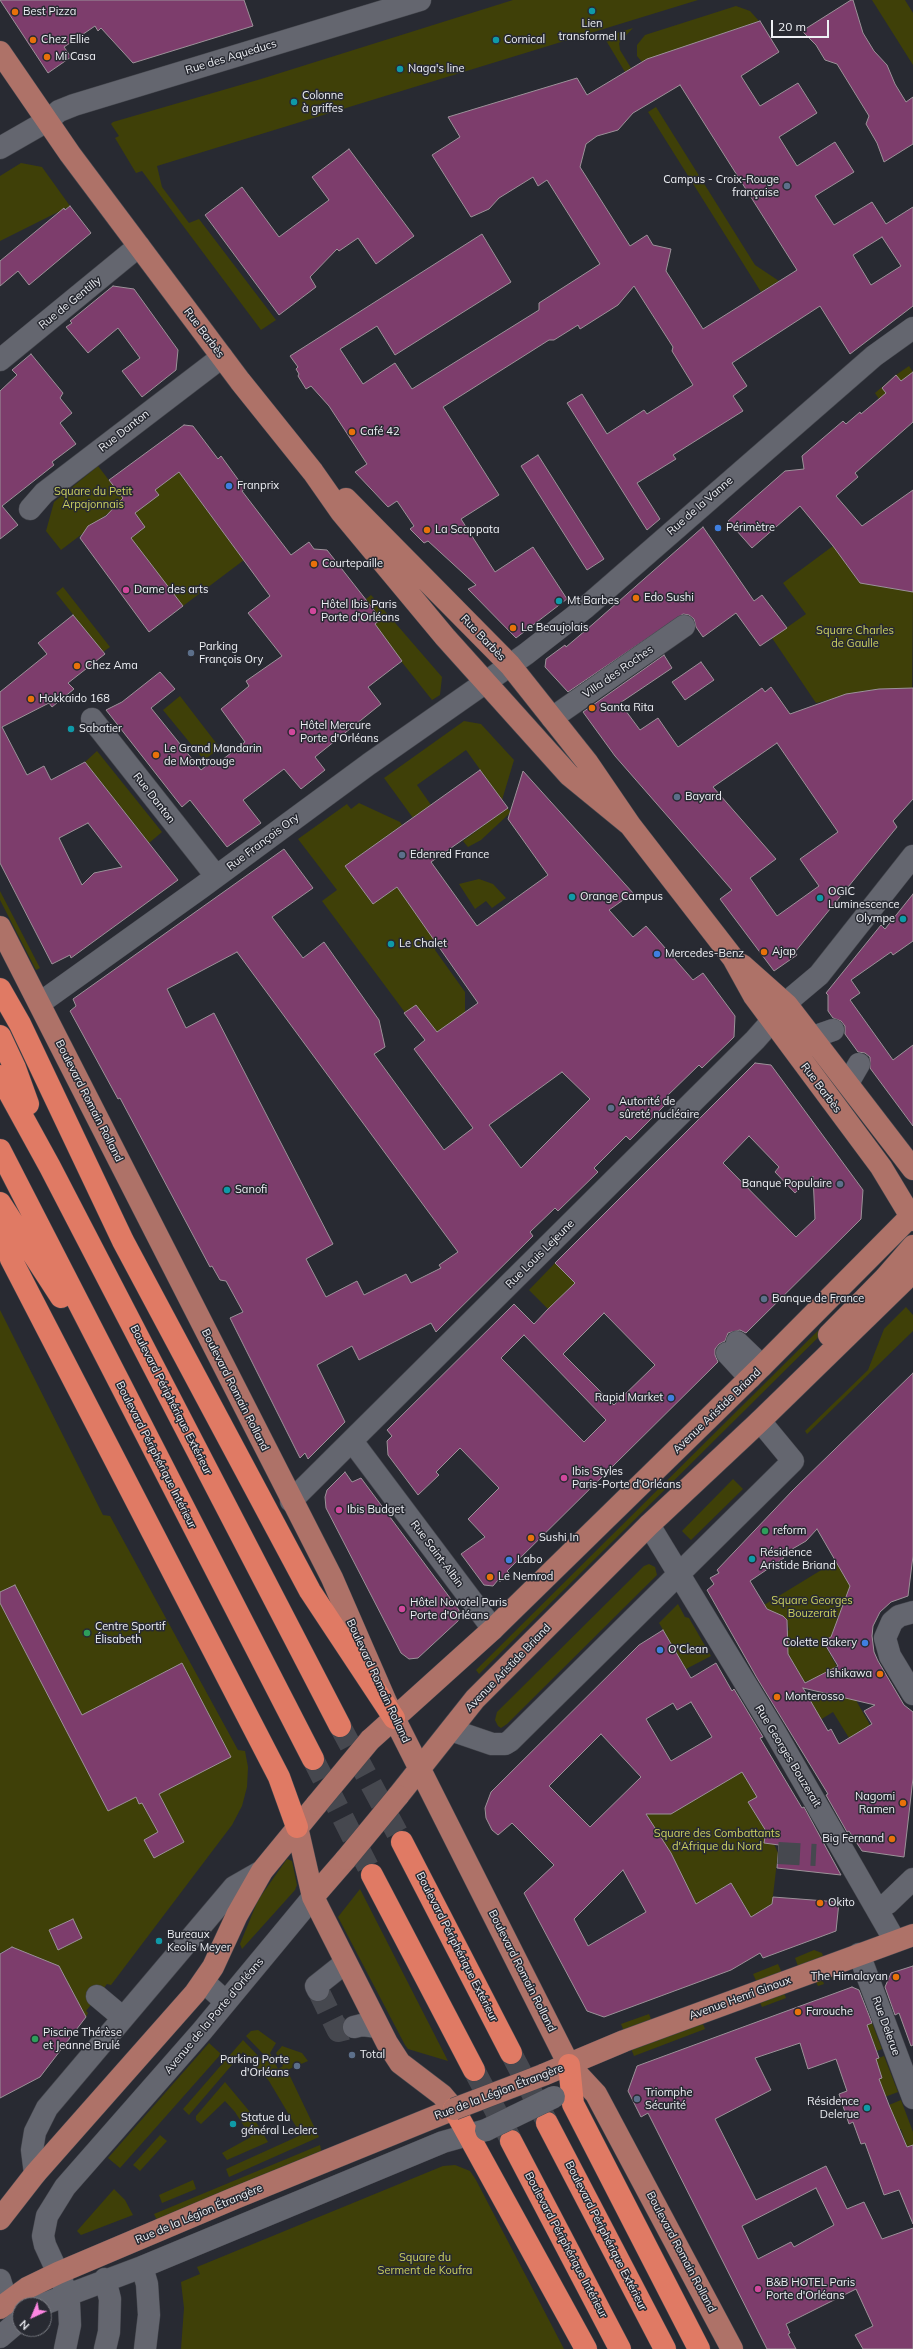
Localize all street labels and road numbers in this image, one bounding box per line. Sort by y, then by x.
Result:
street label: Rue des Aqueducs [184,37,278,77]
street label: Rue de Gentilly [36,274,104,332]
street label: Rue Barbès [181,305,227,361]
street label: Rue Danton [96,407,152,455]
street label: Rue de la Vanne [664,474,736,538]
street label: Rue Barbès [458,612,508,664]
street label: Villa des Roches [580,643,656,701]
street label: Rue Danton [130,770,178,826]
street label: Rue François Ory [224,811,302,873]
street label: Boulevard Romain Rolland [52,1038,126,1164]
street label: Rue Barbès [798,1060,844,1116]
street label: Rue Louis Lejeune [503,1217,577,1291]
street label: Boulevard Périphérique Extérieur [127,1323,215,1477]
street label: Boulevard Romain Rolland [198,1327,272,1453]
street label: Avenue Aristide Briand [670,1366,764,1456]
street label: Boulevard Périphérique Intérieur [113,1379,199,1531]
street label: Rue Saint-Albin [408,1518,466,1590]
street label: Boulevard Romain Rolland [343,1617,413,1745]
street label: Avenue Aristide Briand [463,1621,553,1715]
street label: Rue Georges Bouzerait [752,1703,824,1809]
street label: Boulevard Périphérique Extérieur [413,1870,501,2024]
street label: Boulevard Romain Rolland [485,1908,559,2034]
street label: Avenue de la Porte d'Orléans [162,1955,266,2077]
street label: Avenue Henri Ginoux [687,1973,793,2023]
street label: Rue Delerue [869,1995,903,2057]
street label: Rue de la Légion Étrangère [433,2061,565,2123]
street label: Boulevard Périphérique Extérieur [562,2159,650,2313]
street label: Boulevard Périphérique Intérieur [522,2170,610,2320]
street label: Rue de la Légion Étrangère [133,2181,265,2247]
street label: Boulevard Romain Rolland [643,2189,719,2315]

